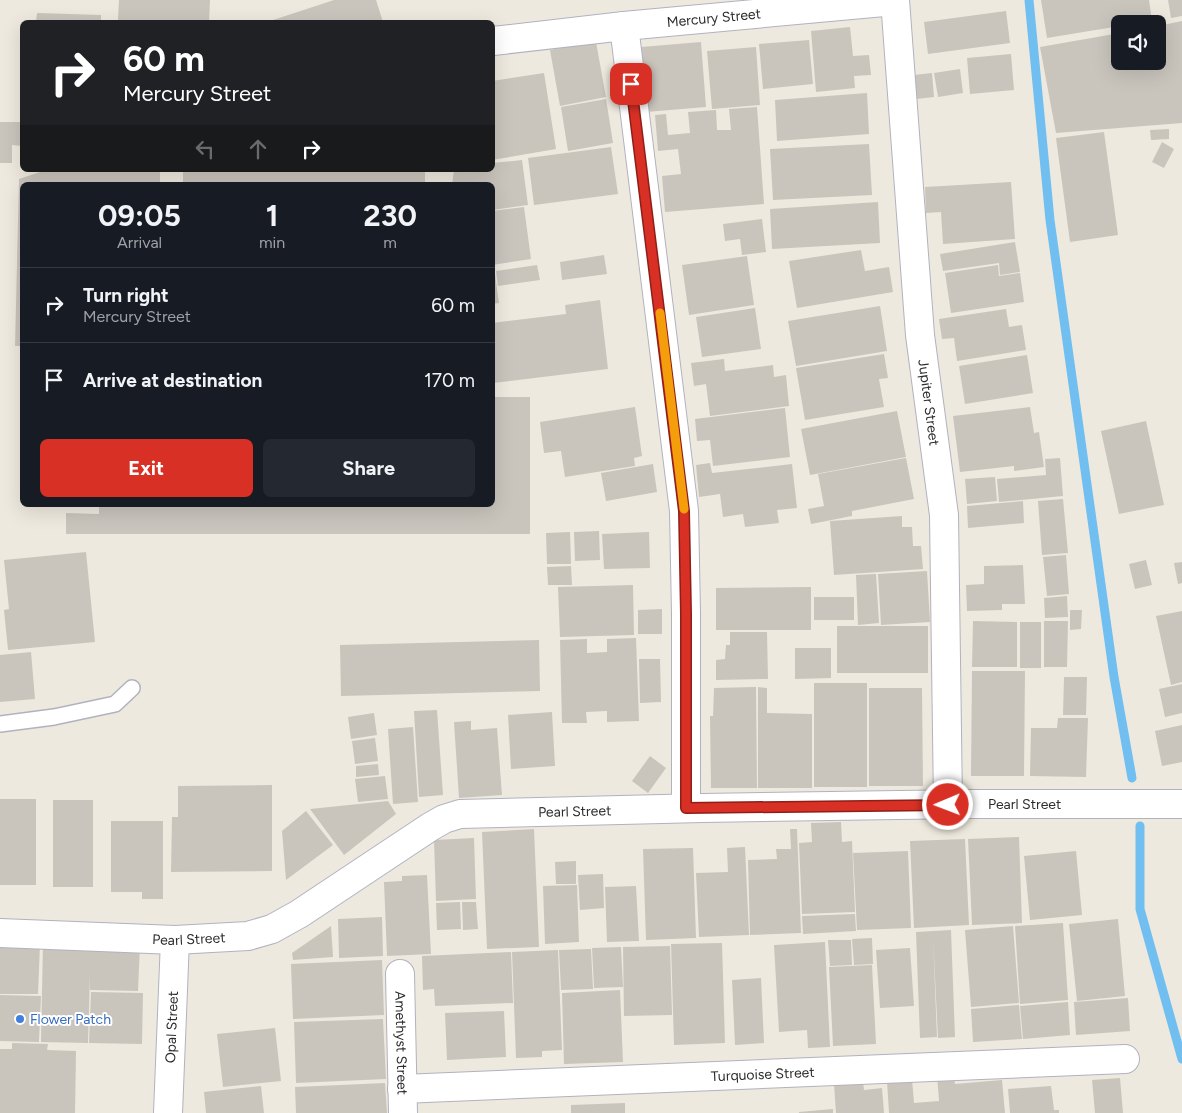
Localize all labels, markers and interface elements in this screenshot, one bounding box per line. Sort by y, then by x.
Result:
street label: Mercury Street [666,5,762,31]
map controls [1111,15,1166,70]
button: sound [1111,15,1166,70]
text: 60 m [123,38,205,80]
icon: right [40,40,105,105]
pin [610,63,652,105]
icon: arrive [617,70,645,98]
text: Mercury Street [123,80,271,107]
icon: left [191,135,219,163]
icon: ahead [244,135,272,163]
icon: right [297,135,325,163]
text: 09:05 [98,197,181,234]
text: 1 [266,197,278,234]
text: 230 [363,197,417,234]
text: Arrival [117,233,162,252]
text: min [259,233,285,252]
text: m [383,233,397,252]
text: Turn right [83,284,169,307]
icon: right [40,291,68,319]
text: 60 m [431,294,475,317]
text: Mercury Street [83,307,191,326]
street label: Jupiter Street [915,358,943,447]
icon: arrive [40,366,68,394]
text: Arrive at destination [83,369,262,392]
text: 170 m [424,369,475,392]
button: Exit [40,439,253,497]
button: Share [263,439,475,497]
position arrow [921,778,973,830]
street label: Pearl Street [988,796,1061,813]
street label: Pearl Street [538,802,612,821]
street label: Pearl Street [152,929,226,948]
street label: Opal Street [162,991,181,1063]
street label: Amethyst Street [392,991,411,1095]
place label: Flower Patch [30,1011,111,1028]
marker: Flower Patch [14,1013,26,1025]
street label: Turquoise Street [710,1063,815,1085]

